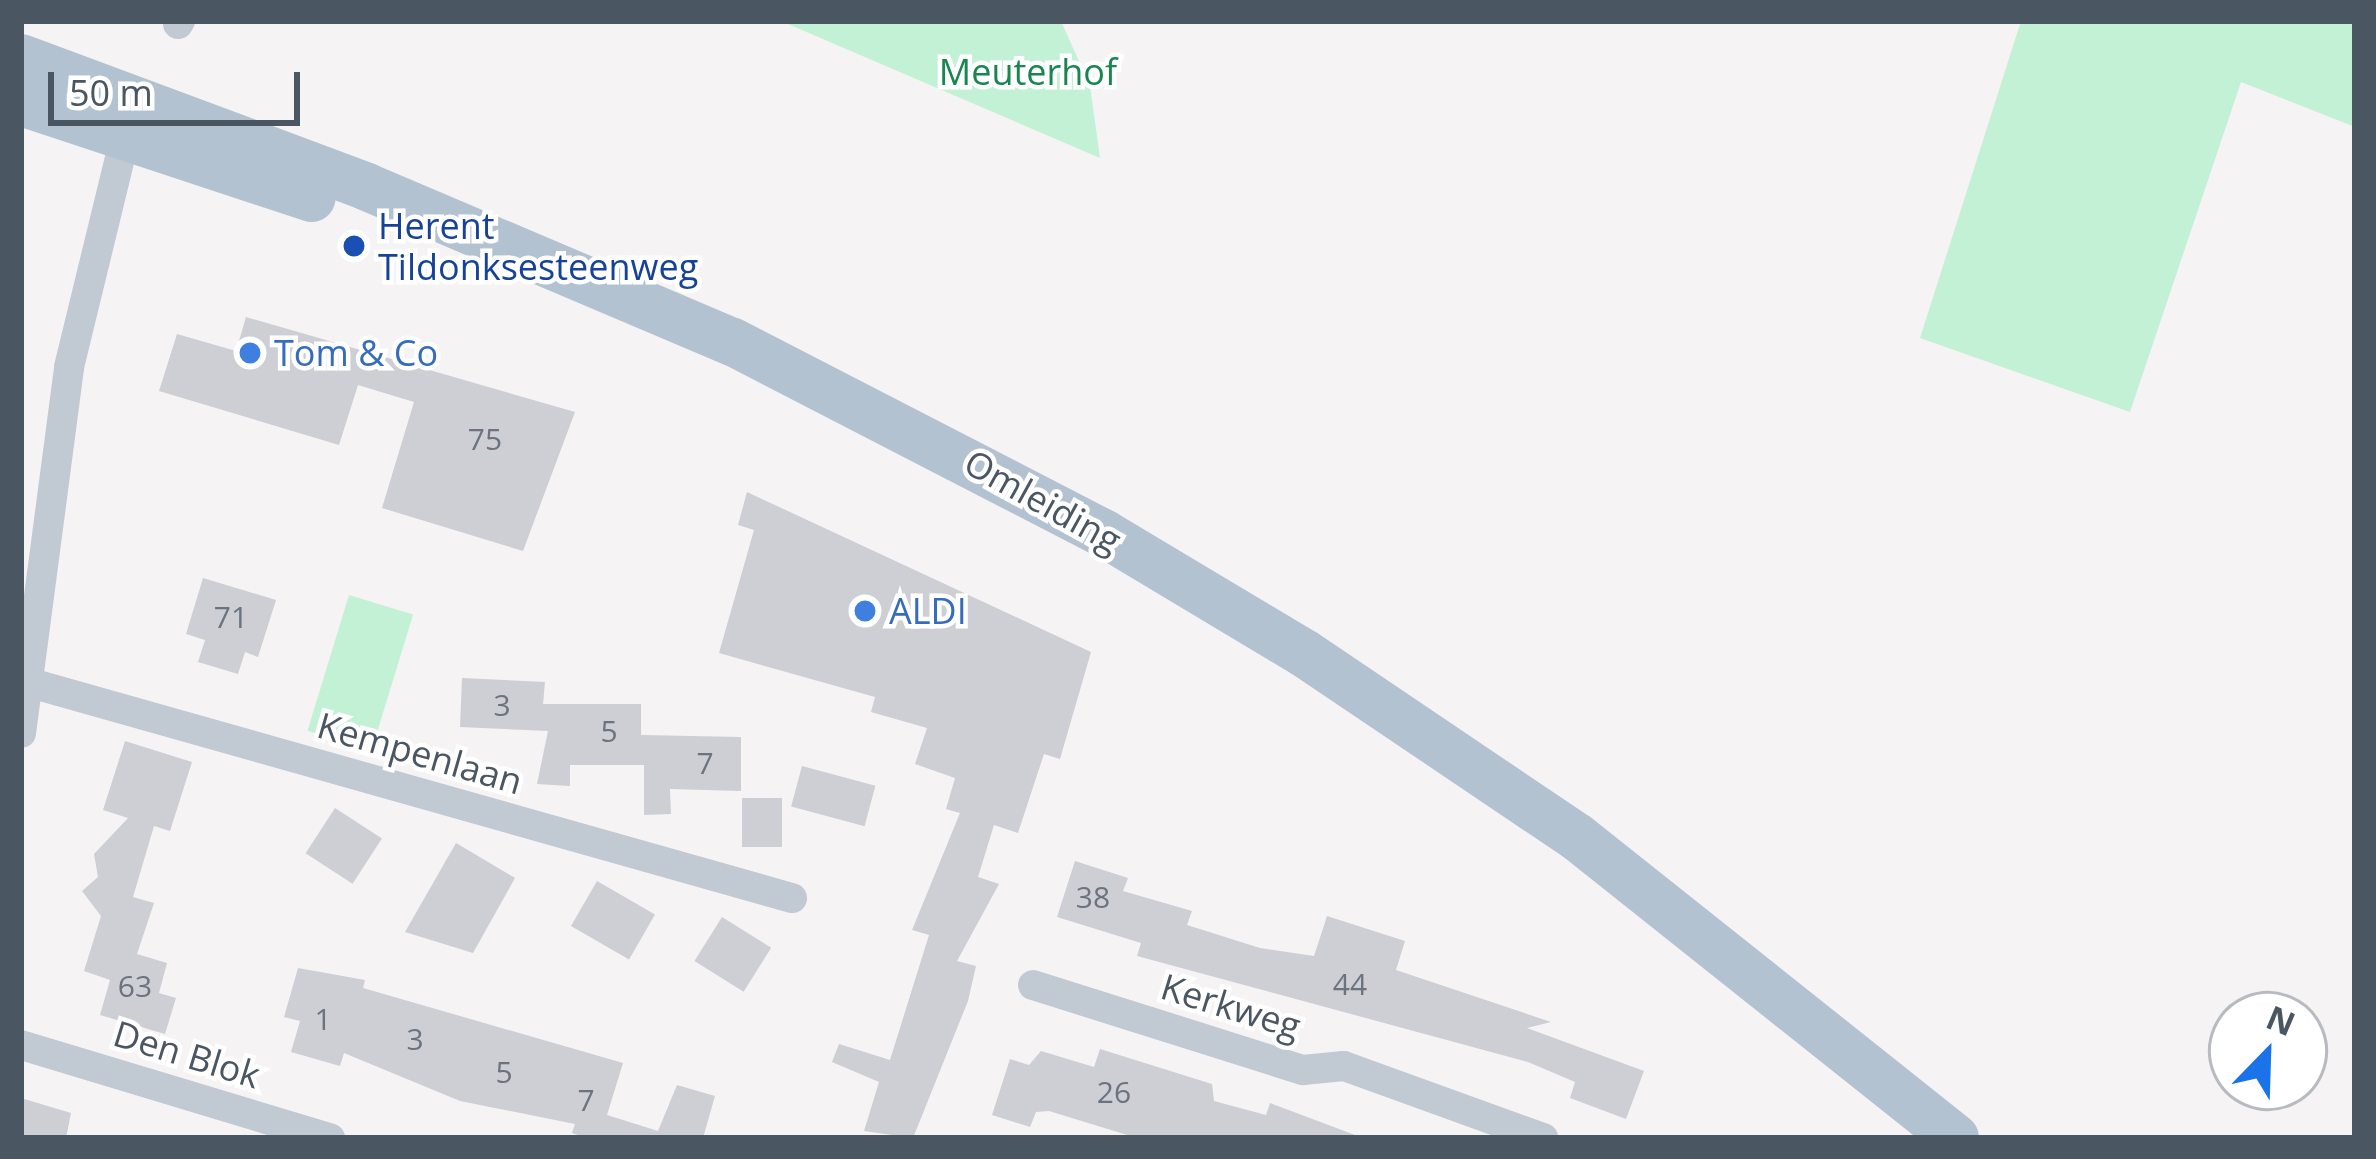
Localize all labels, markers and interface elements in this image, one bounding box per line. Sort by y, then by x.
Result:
scale bar [54,48,306,122]
park label: Meuterhof [939,50,1117,94]
text: 50 m [69,68,153,117]
place label: Herent Tildonksesteenweg [378,203,698,288]
marker: Herent Tildonksesteenweg [341,233,367,259]
place label: Tom & Co [274,331,438,375]
marker: Tom & Co [237,340,263,366]
house number: 75 [468,421,502,457]
street label: Omleiding [957,440,1129,562]
place label: ALDI [889,589,967,633]
marker: ALDI [852,598,878,624]
house number: 71 [214,599,248,635]
house number: 3 [493,687,511,723]
street label: Kempenlaan [313,703,527,803]
house number: 5 [600,713,618,749]
house number: 7 [696,745,714,781]
house number: 38 [1076,879,1110,915]
street label: Kerkweg [1156,964,1306,1048]
house number: 44 [1333,966,1367,1002]
house number: 63 [118,968,152,1004]
north arrow [2208,991,2328,1111]
text: N [2260,994,2302,1046]
house number: 1 [314,1001,332,1037]
street label: Den Blok [109,1011,265,1097]
house number: 3 [406,1021,424,1057]
house number: 5 [495,1054,513,1090]
house number: 26 [1097,1074,1131,1110]
house number: 7 [577,1082,595,1118]

